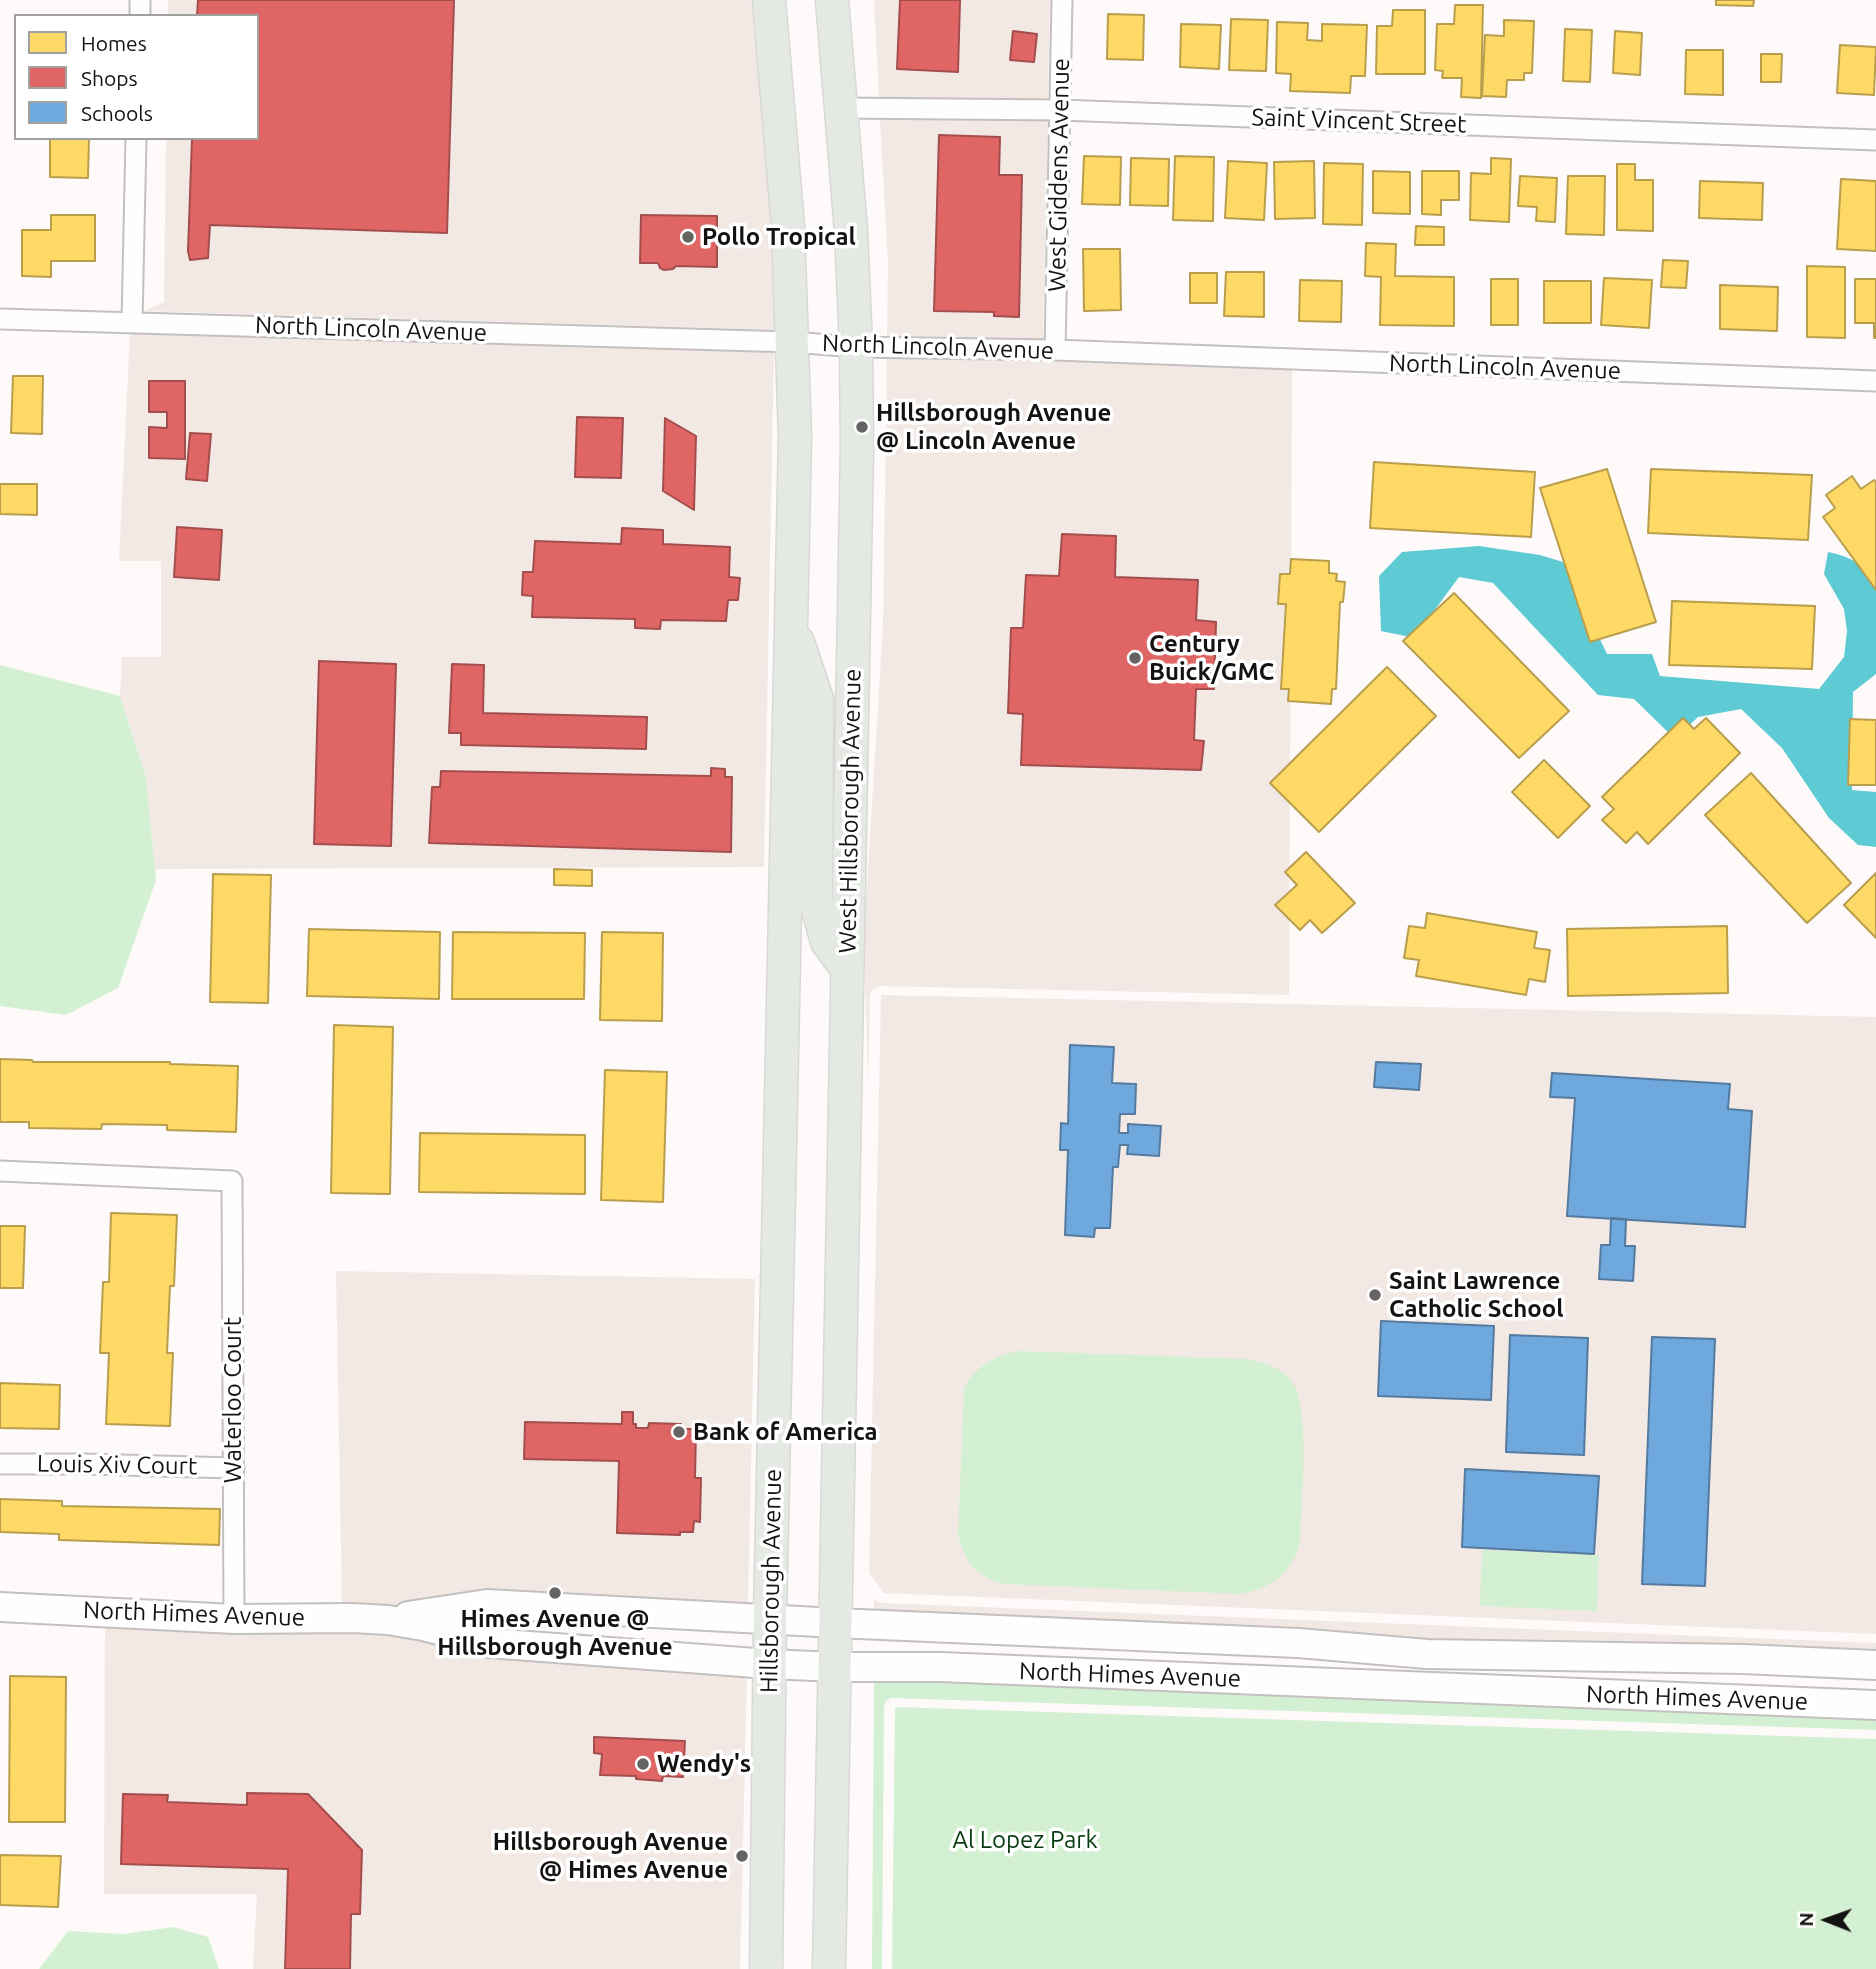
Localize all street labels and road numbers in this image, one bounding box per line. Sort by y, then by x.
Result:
street label: West Giddens Avenue [1043,58,1075,292]
street label: Saint Vincent Street [1251,103,1467,139]
street label: North Lincoln Avenue [255,311,487,347]
street label: North Lincoln Avenue [822,329,1054,365]
street label: North Lincoln Avenue [1389,349,1621,385]
street label: West Hillsborough Avenue [833,668,867,954]
street label: Waterloo Court [219,1317,247,1483]
street label: Louis Xiv Court [37,1449,197,1481]
street label: Hillsborough Avenue [755,1469,787,1693]
street label: North Himes Avenue [82,1596,306,1632]
street label: North Himes Avenue [1018,1657,1242,1693]
street label: North Himes Avenue [1585,1680,1809,1716]

